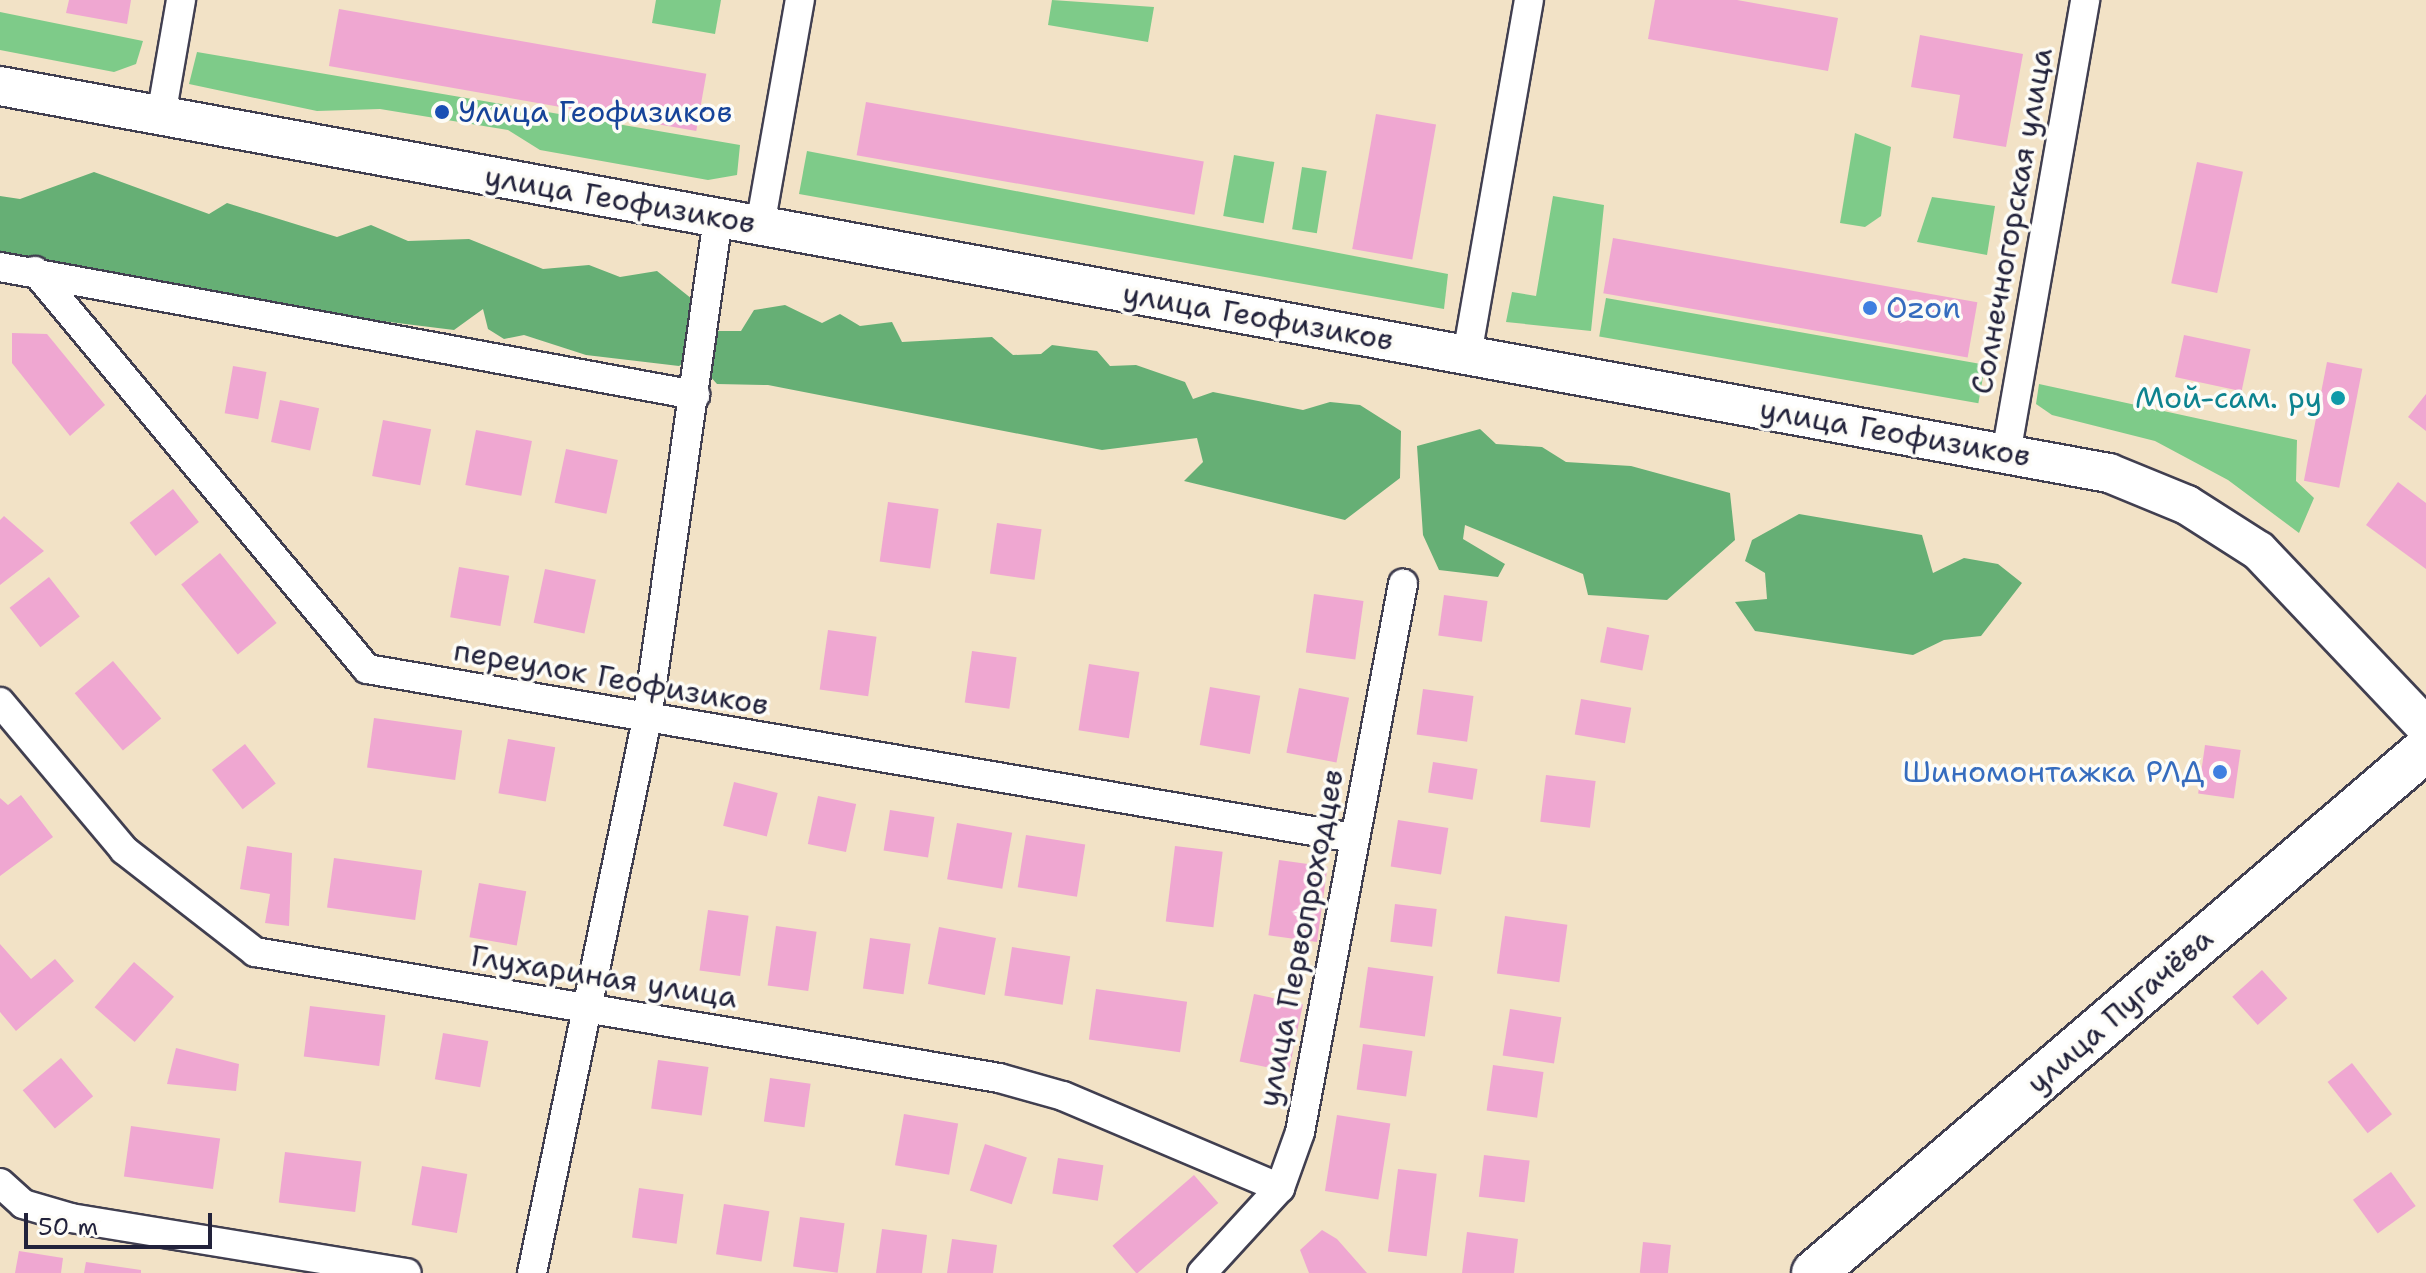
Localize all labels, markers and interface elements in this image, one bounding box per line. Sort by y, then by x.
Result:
street label: Солнечногорская улица [1964,45,2060,397]
place label: Улица Геофизиков [458,94,732,130]
marker: Улица Геофизиков [433,103,451,121]
street label: улица Геофизиков [482,158,758,242]
street label: улица Геофизиков [1120,275,1396,359]
place label: Ozon [1886,290,1961,326]
marker: Ozon [1861,299,1879,317]
place label: Мой-сам. ру [2135,380,2322,416]
marker: Мой-сам. ру [2329,389,2347,407]
street label: улица Геофизиков [1757,391,2033,475]
street label: переулок Геофизиков [451,633,771,723]
place label: Шиномонтажка РЛД [1902,754,2204,790]
marker: Шиномонтажка РЛД [2211,763,2229,781]
street label: улица Первопроходцев [1251,766,1351,1110]
street label: улица Пугачёва [2020,921,2220,1101]
street label: Глухариная улица [468,938,740,1016]
scale bar [28,1197,216,1247]
text: 50 m [38,1211,98,1243]

